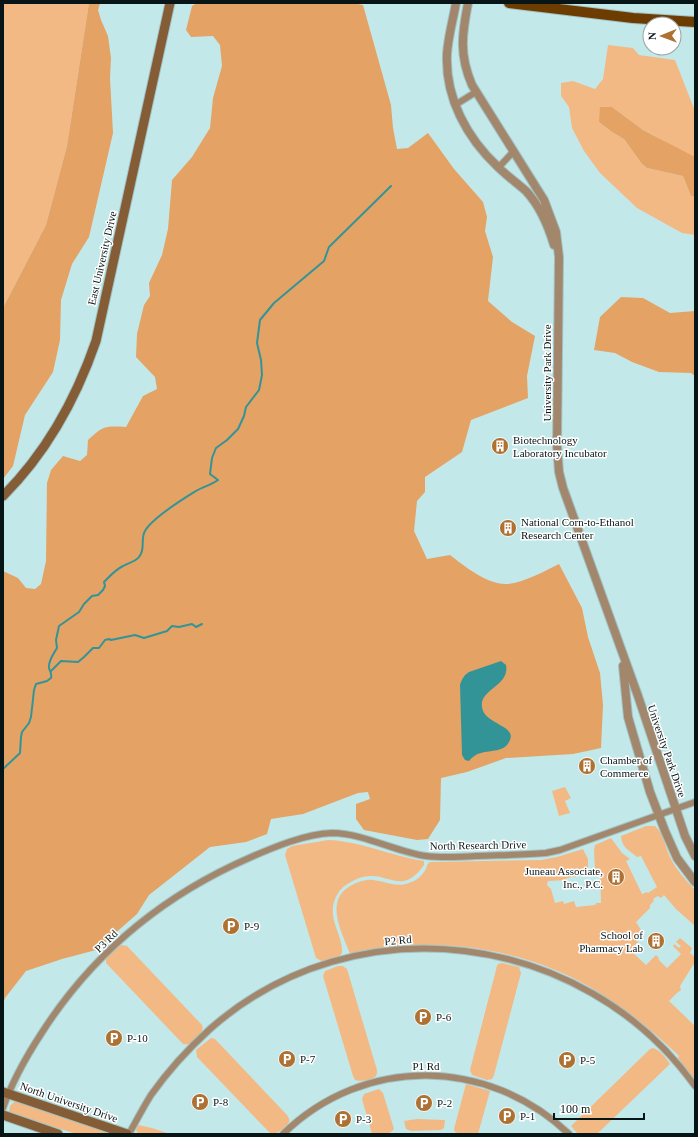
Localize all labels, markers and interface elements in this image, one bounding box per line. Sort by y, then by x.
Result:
north arrow [642,16,682,56]
text: N [646,32,658,40]
street label: East University Drive [85,210,119,306]
street label: University Park Drive [541,324,553,422]
place label: Biotechnology Laboratory Incubator [513,434,607,459]
building icon: Biotechnology Laboratory Incubator [490,436,510,456]
place label: National Corn-to-Ethanol Research Center [521,516,634,541]
building icon: National Corn-to-Ethanol Research Center [498,518,518,538]
street label: University Park Drive [646,703,689,799]
place label: Chamber of Commerce [600,754,653,779]
building icon: Chamber of Commerce [577,756,597,776]
street label: North Research Drive [430,838,526,852]
place label: Juneau Associate, Inc., P.C. [525,865,603,890]
building icon: Juneau Associate, Inc., P.C. [606,867,626,887]
parking icon: P-9 [221,916,241,936]
place label: P-9 [244,920,260,932]
street label: P3 Rd [92,927,120,955]
place label: School of Pharmacy Lab [579,929,643,954]
building icon: School of Pharmacy Lab [646,931,666,951]
street label: P2 Rd [384,933,413,947]
parking icon: P-6 [413,1007,433,1027]
place label: P-6 [436,1011,452,1023]
parking icon: P-10 [104,1028,124,1048]
place label: P-10 [127,1032,148,1044]
parking icon: P-7 [277,1049,297,1069]
parking icon: P-5 [557,1050,577,1070]
place label: P-7 [300,1053,316,1065]
place label: P-5 [580,1054,596,1066]
street label: P1 Rd [412,1060,440,1072]
street label: North University Drive [19,1080,120,1124]
parking icon: P-8 [190,1092,210,1112]
parking icon: P-2 [414,1093,434,1113]
scale bar [554,1095,644,1121]
place label: P-8 [213,1096,229,1108]
place label: P-2 [437,1097,452,1109]
text: 100 m [560,1102,591,1116]
parking icon: P-1 [497,1106,517,1126]
parking icon: P-3 [333,1109,353,1129]
place label: P-1 [520,1110,535,1122]
place label: P-3 [356,1113,372,1125]

